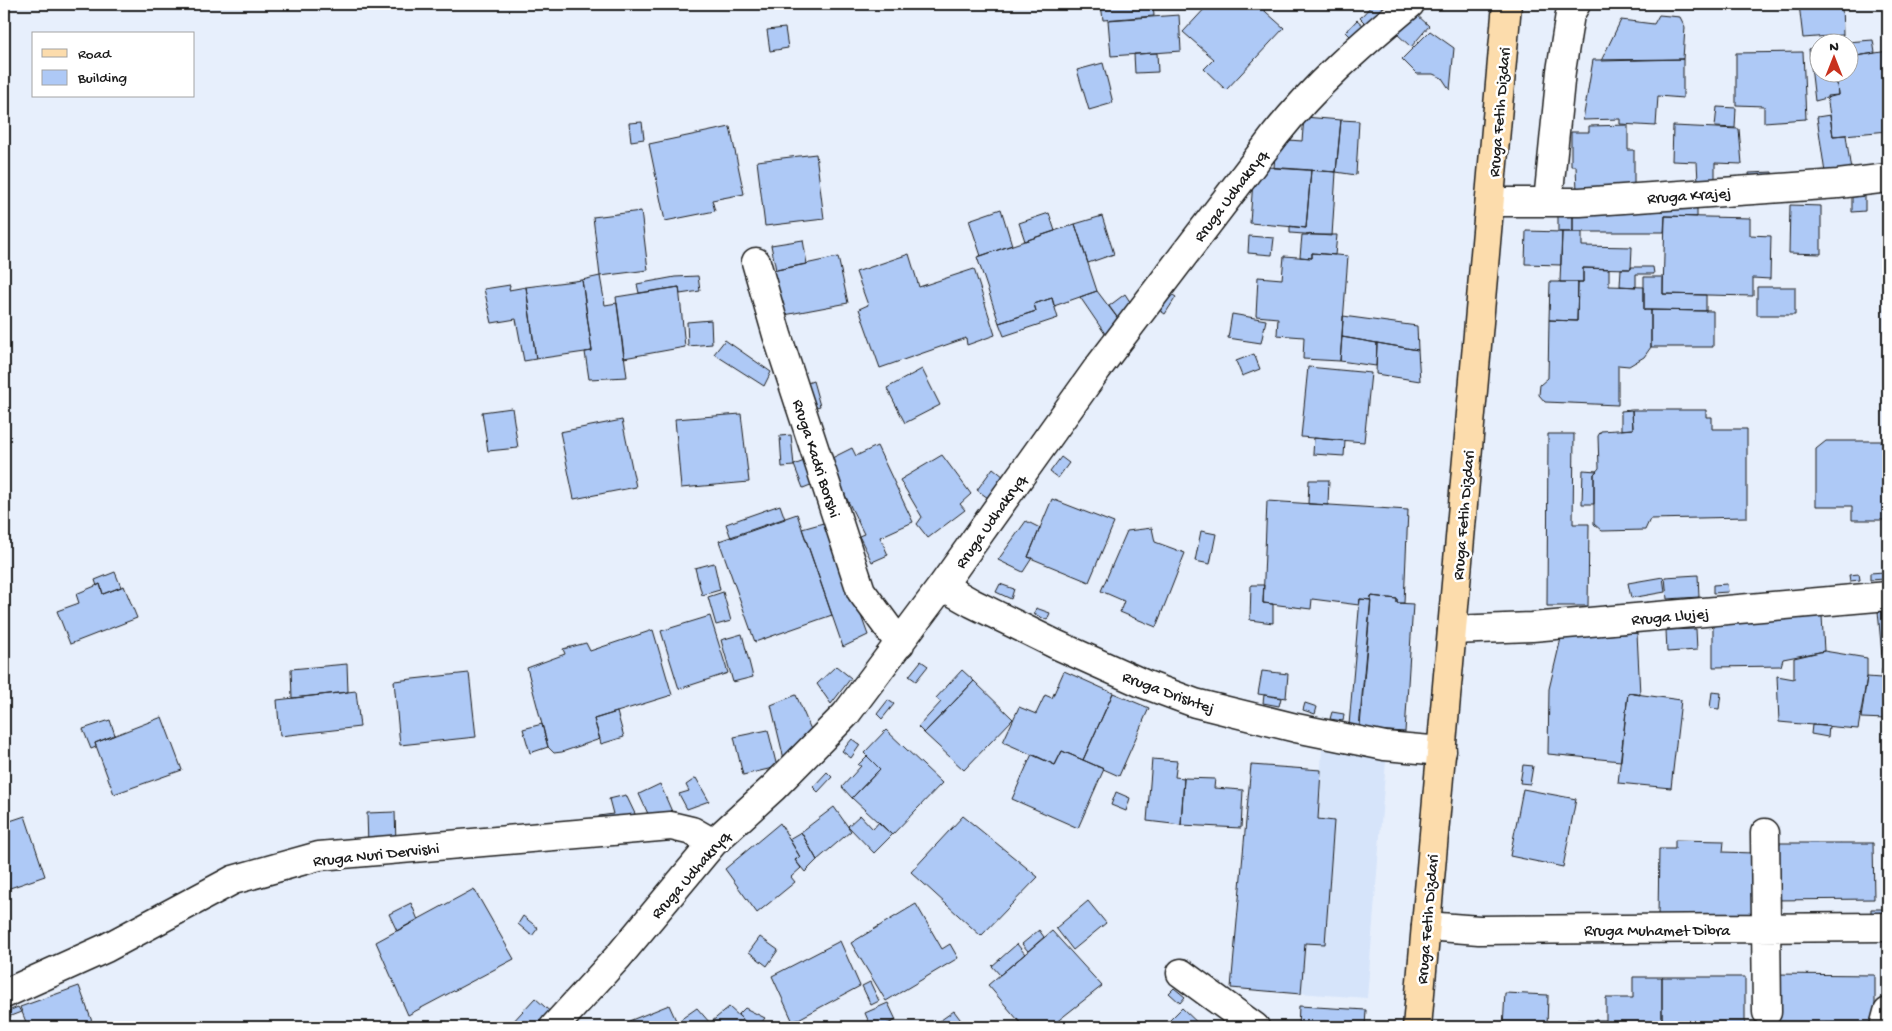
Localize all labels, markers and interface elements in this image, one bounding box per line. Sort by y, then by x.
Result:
legend [32,32,195,98]
north arrow [1810,32,1860,82]
text: N [1829,39,1839,56]
text: Road [78,46,112,64]
street label: Rruga Fetih Dizdari [1486,46,1517,178]
text: Building [77,70,127,88]
street label: Rruga Udhakryq [1191,146,1274,247]
street label: Rruga Krajej [1647,185,1732,210]
street label: Rruga Kadri Borshi [787,397,843,521]
street label: Rruga Fetih Dizdari [1450,449,1481,581]
street label: Rruga Udhakryq [953,471,1032,573]
street label: Rruga Llujej [1631,606,1710,631]
street label: Rruga Drishtej [1119,669,1217,720]
street label: Rruga Udhakryq [649,827,736,924]
street label: Rruga Nuri Dervishi [312,840,441,873]
street label: Rruga Fetih Dizdari [1414,853,1445,985]
street label: Rruga Muhamet Dibra [1584,923,1731,942]

